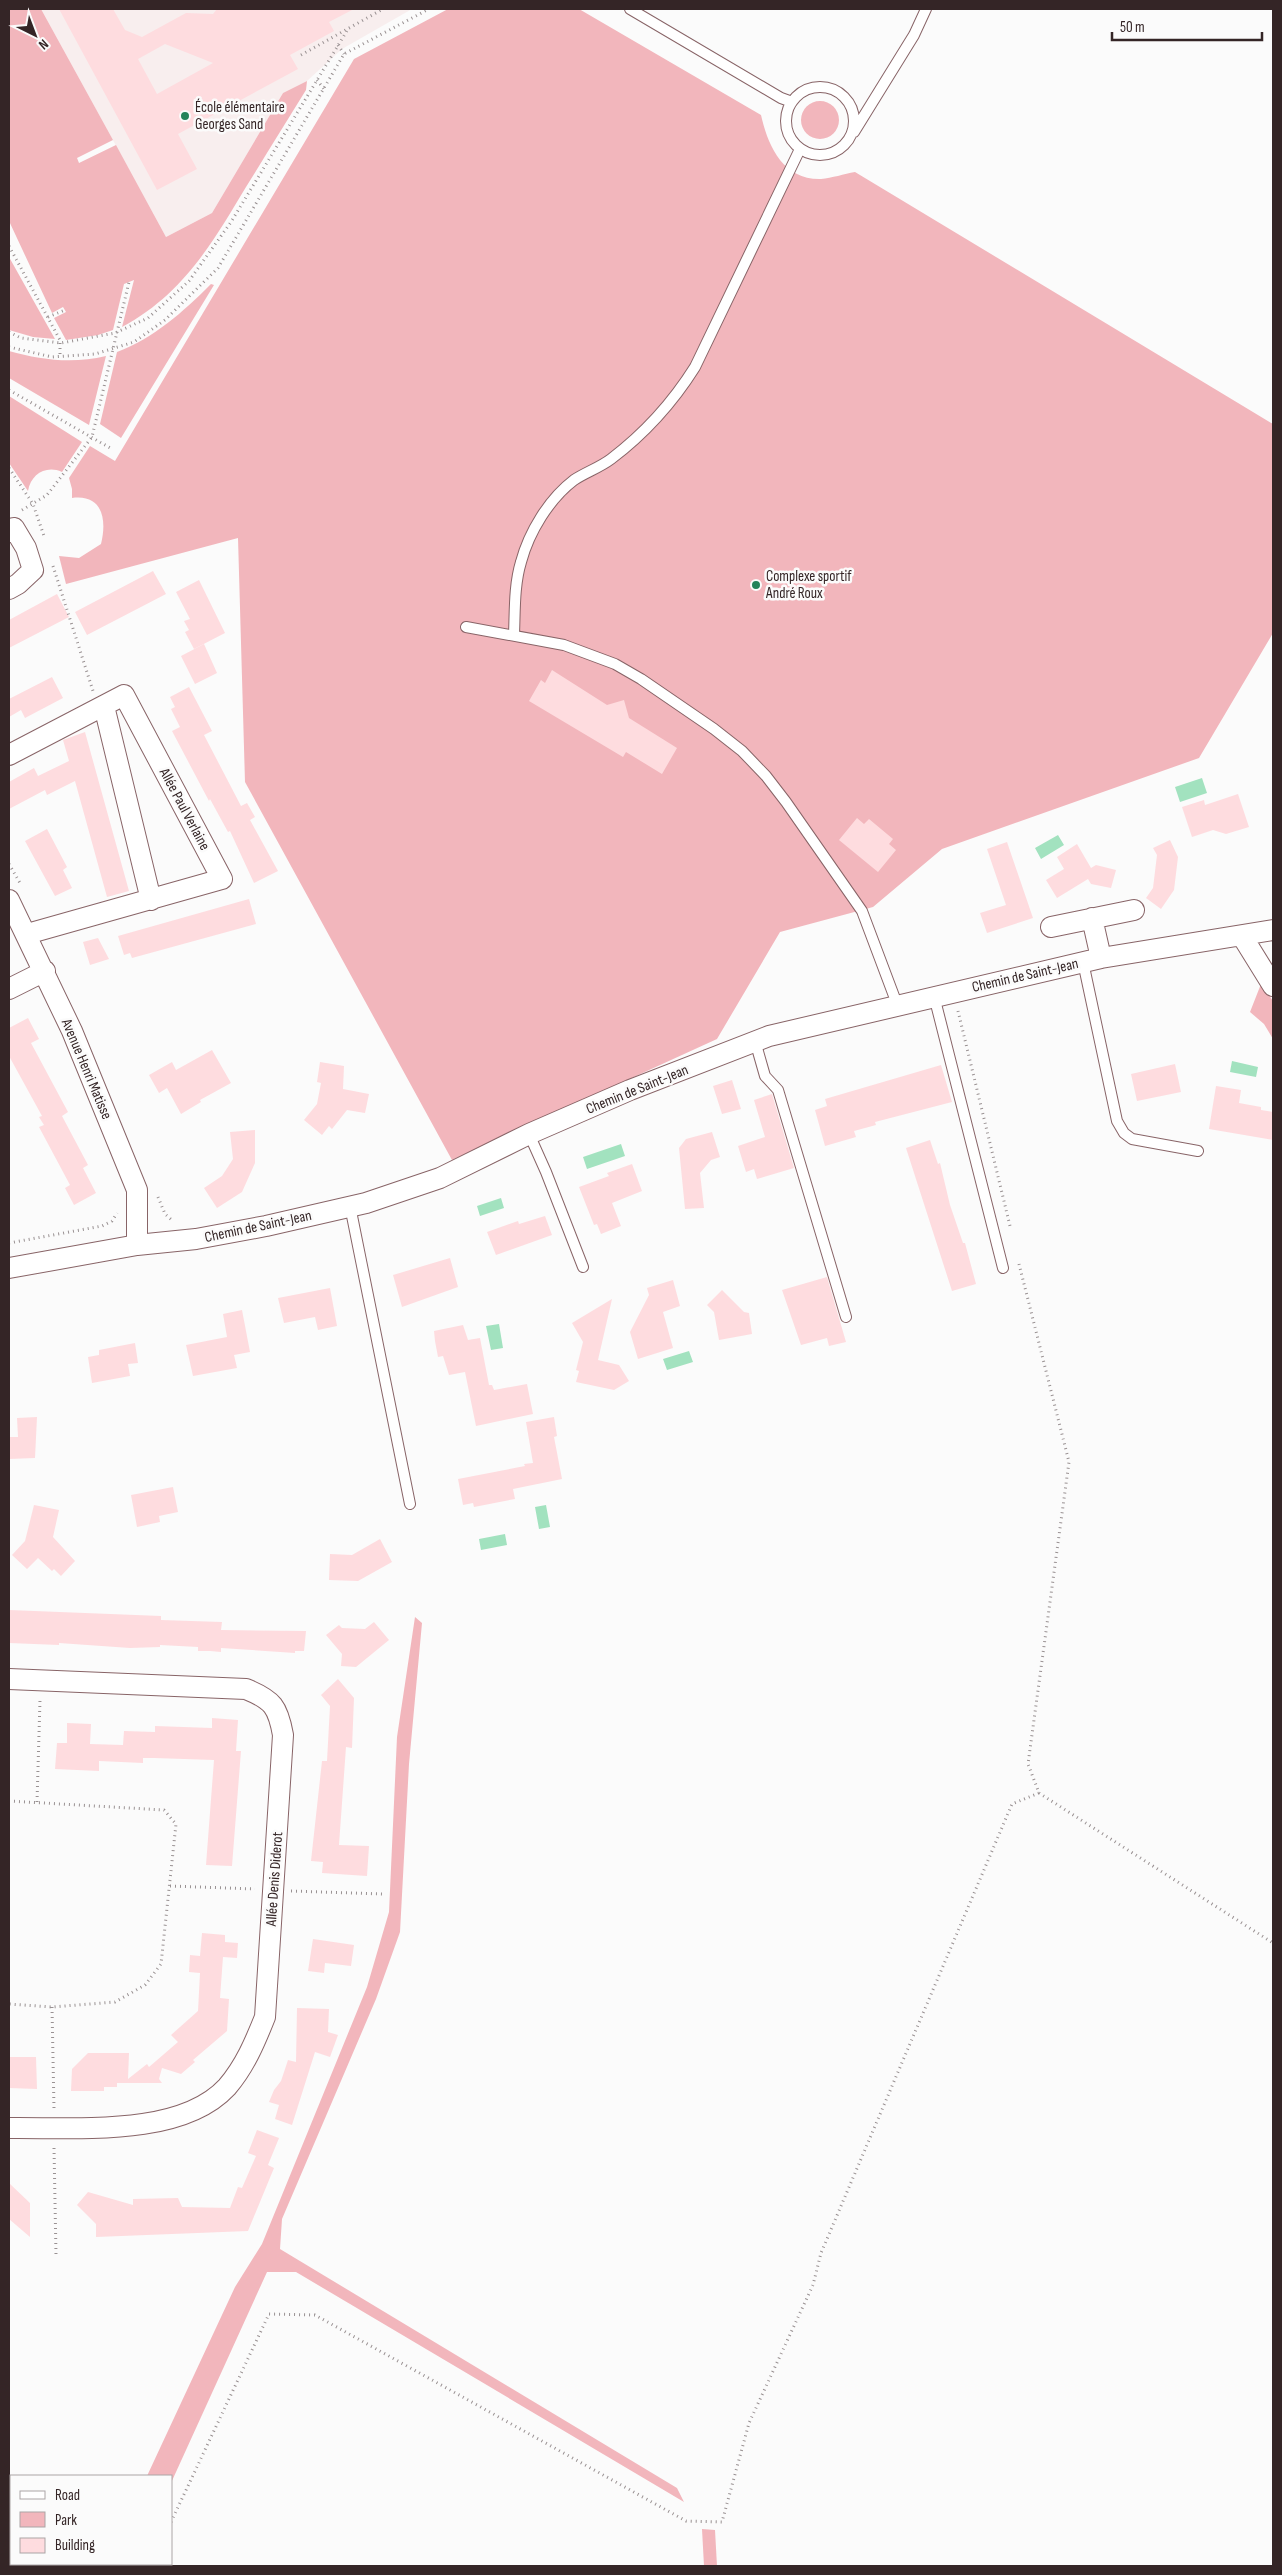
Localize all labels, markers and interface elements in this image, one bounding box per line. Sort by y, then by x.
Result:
north arrow [10,10,60,60]
scale bar [1112,10,1262,42]
text: 50 m [1120,18,1145,37]
text: N [35,35,52,53]
place label: École élémentaire Georges Sand [195,98,285,134]
marker: École élémentaire Georges Sand [179,110,191,122]
place label: Complexe sportif André Roux [765,567,852,603]
marker: Complexe sportif André Roux [750,579,762,591]
street label: Allée Paul Verlaine [154,764,214,854]
street label: Chemin de Saint-Jean [970,954,1080,997]
street label: Avenue Henri Matisse [56,1015,116,1122]
street label: Chemin de Saint-Jean [583,1060,691,1119]
street label: Chemin de Saint-Jean [203,1206,313,1247]
street label: Allée Denis Diderot [262,1831,287,1928]
legend [10,2475,172,2565]
text: Road [55,2486,80,2505]
text: Park [55,2511,77,2530]
text: Building [55,2536,95,2555]

